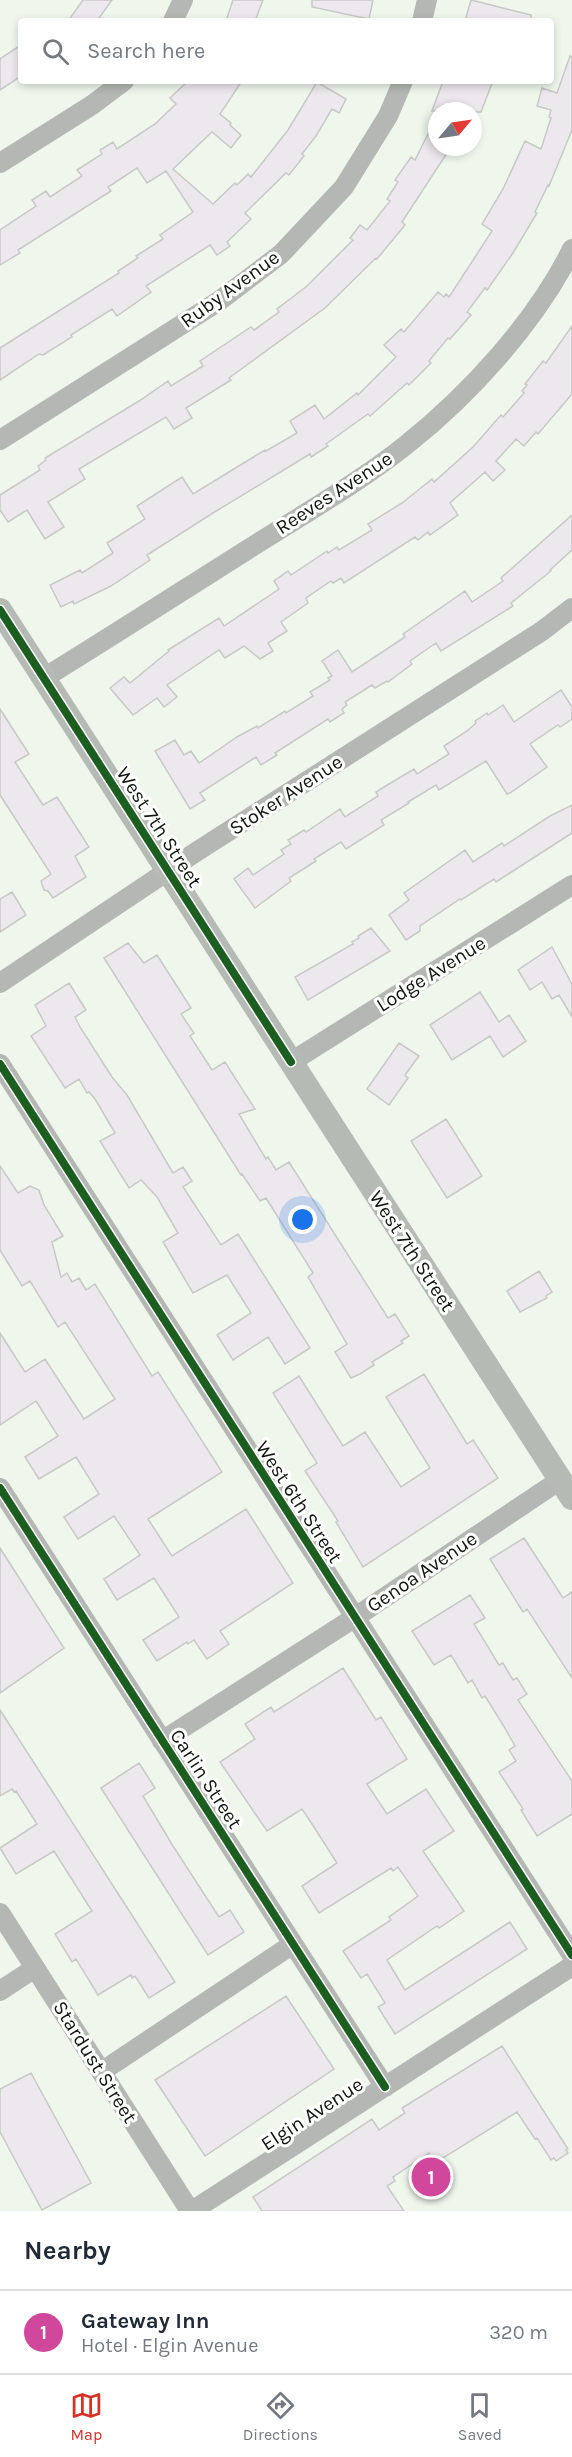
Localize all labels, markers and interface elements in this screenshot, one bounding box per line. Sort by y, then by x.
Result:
search box [18,18,554,84]
icon: search [39,35,72,68]
text: Search here [87,38,205,64]
north arrow [428,102,482,156]
street label: Ruby Avenue [176,246,284,332]
street label: Reeves Avenue [271,447,397,539]
street label: Stoker Avenue [225,750,347,840]
street label: West 7th Street [112,762,207,892]
street label: Lodge Avenue [372,931,490,1017]
street label: West 7th Street [365,1186,460,1316]
your location [288,1205,317,1234]
street label: West 6th Street [251,1437,347,1568]
street label: Genoa Avenue [363,1527,481,1617]
street label: Carlin Street [165,1725,247,1833]
street label: Stardust Street [48,1997,142,2128]
street label: Elgin Avenue [257,2073,367,2155]
pin: 1 [412,2154,450,2200]
text: Nearby [24,2235,111,2266]
text: Gateway Inn [81,2308,209,2334]
text: 1 [40,2321,47,2344]
text: 320 m [489,2321,548,2344]
text: Hotel · Elgin Avenue [81,2334,259,2357]
tab: Map [70,2389,103,2444]
tab: Directions [243,2389,318,2444]
tab: Saved [458,2389,502,2444]

